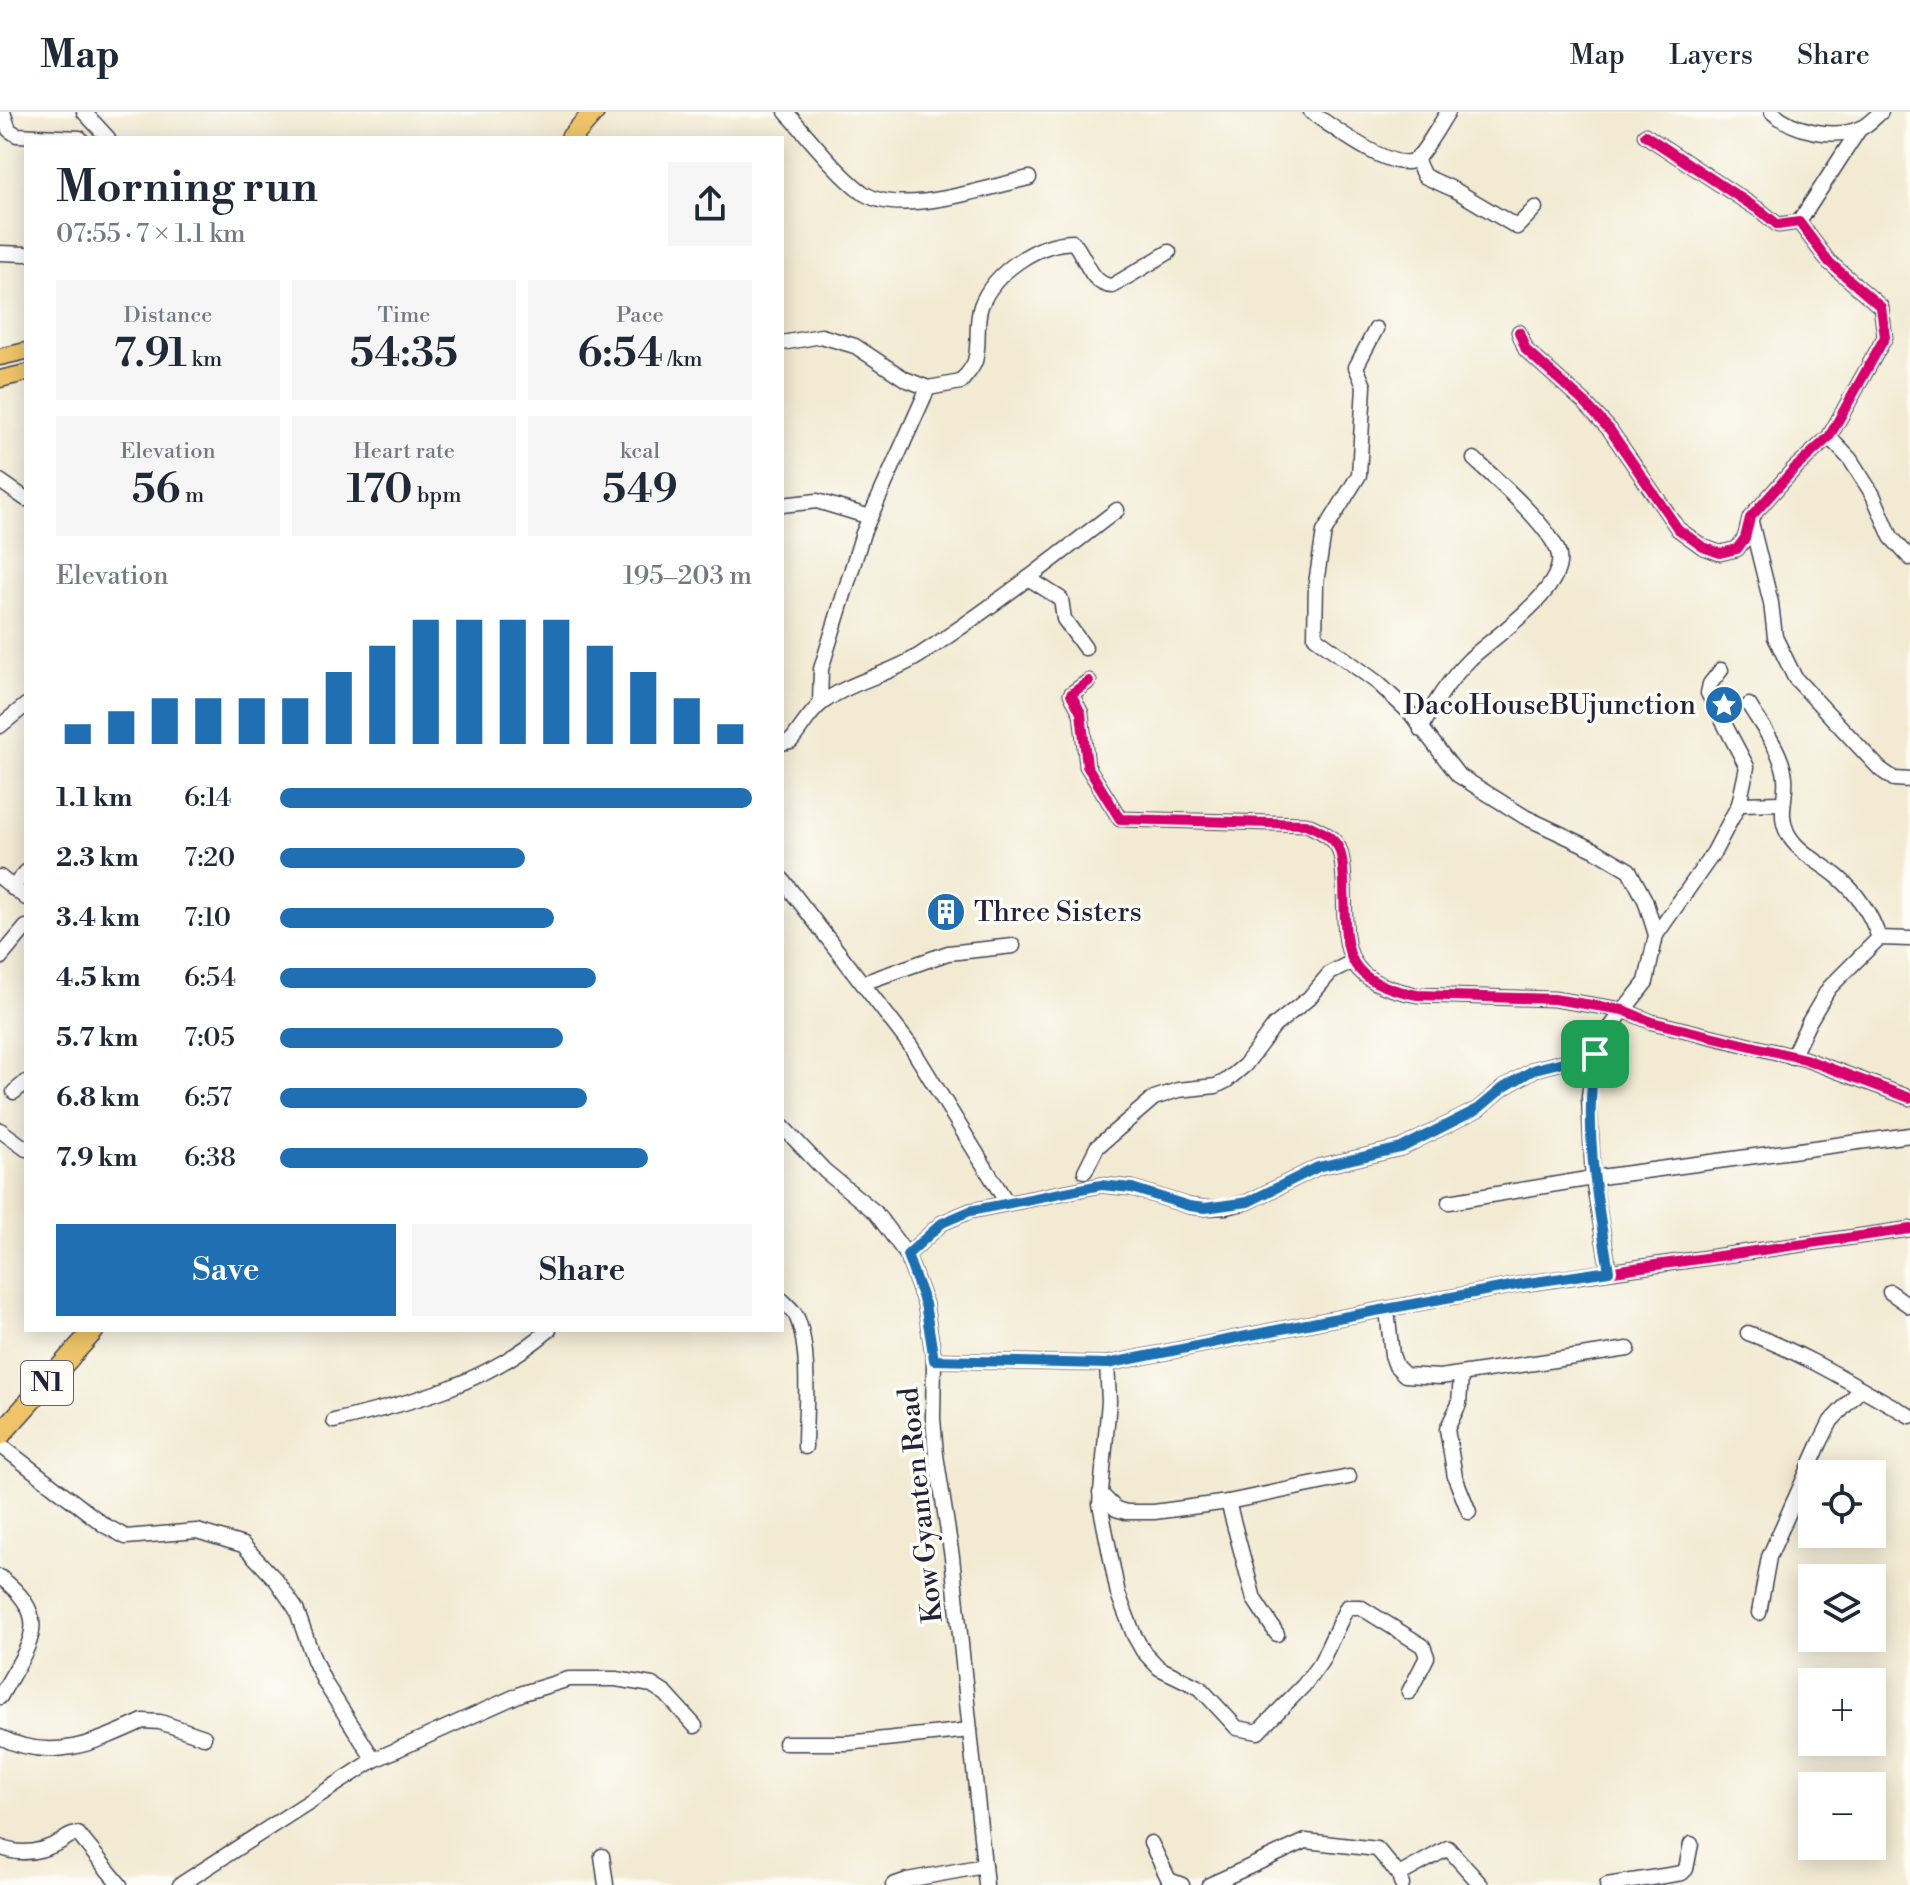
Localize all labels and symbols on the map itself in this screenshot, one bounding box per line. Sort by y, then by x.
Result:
place icon: DacoHouseBUjunction [1703,684,1745,726]
place label: DacoHouseBUjunction [1403,688,1696,723]
building icon: Three Sisters [925,891,967,933]
place label: Three Sisters [974,895,1142,930]
pin [1561,1020,1629,1088]
road number: N1 [21,1361,73,1405]
street label: Kow Gyanten Road [891,1385,951,1625]

